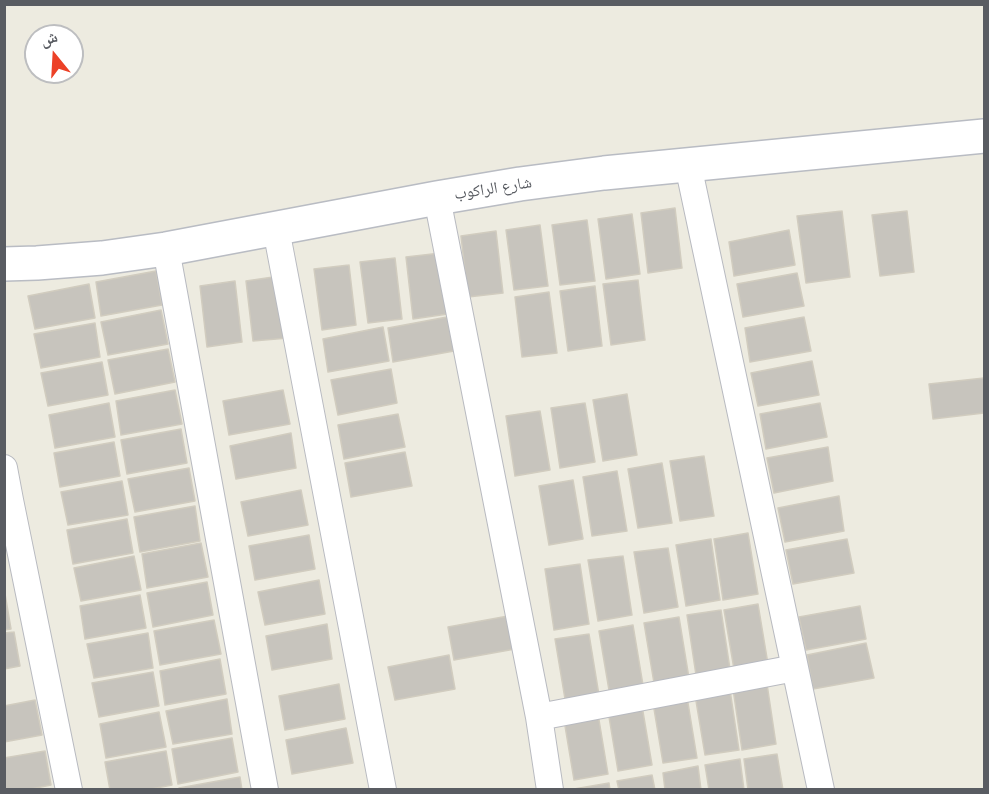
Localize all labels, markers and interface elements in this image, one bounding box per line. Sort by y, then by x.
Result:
north arrow [24,24,84,84]
text: ش [38,27,60,51]
street label: شارع الراكوب [453,173,533,205]

